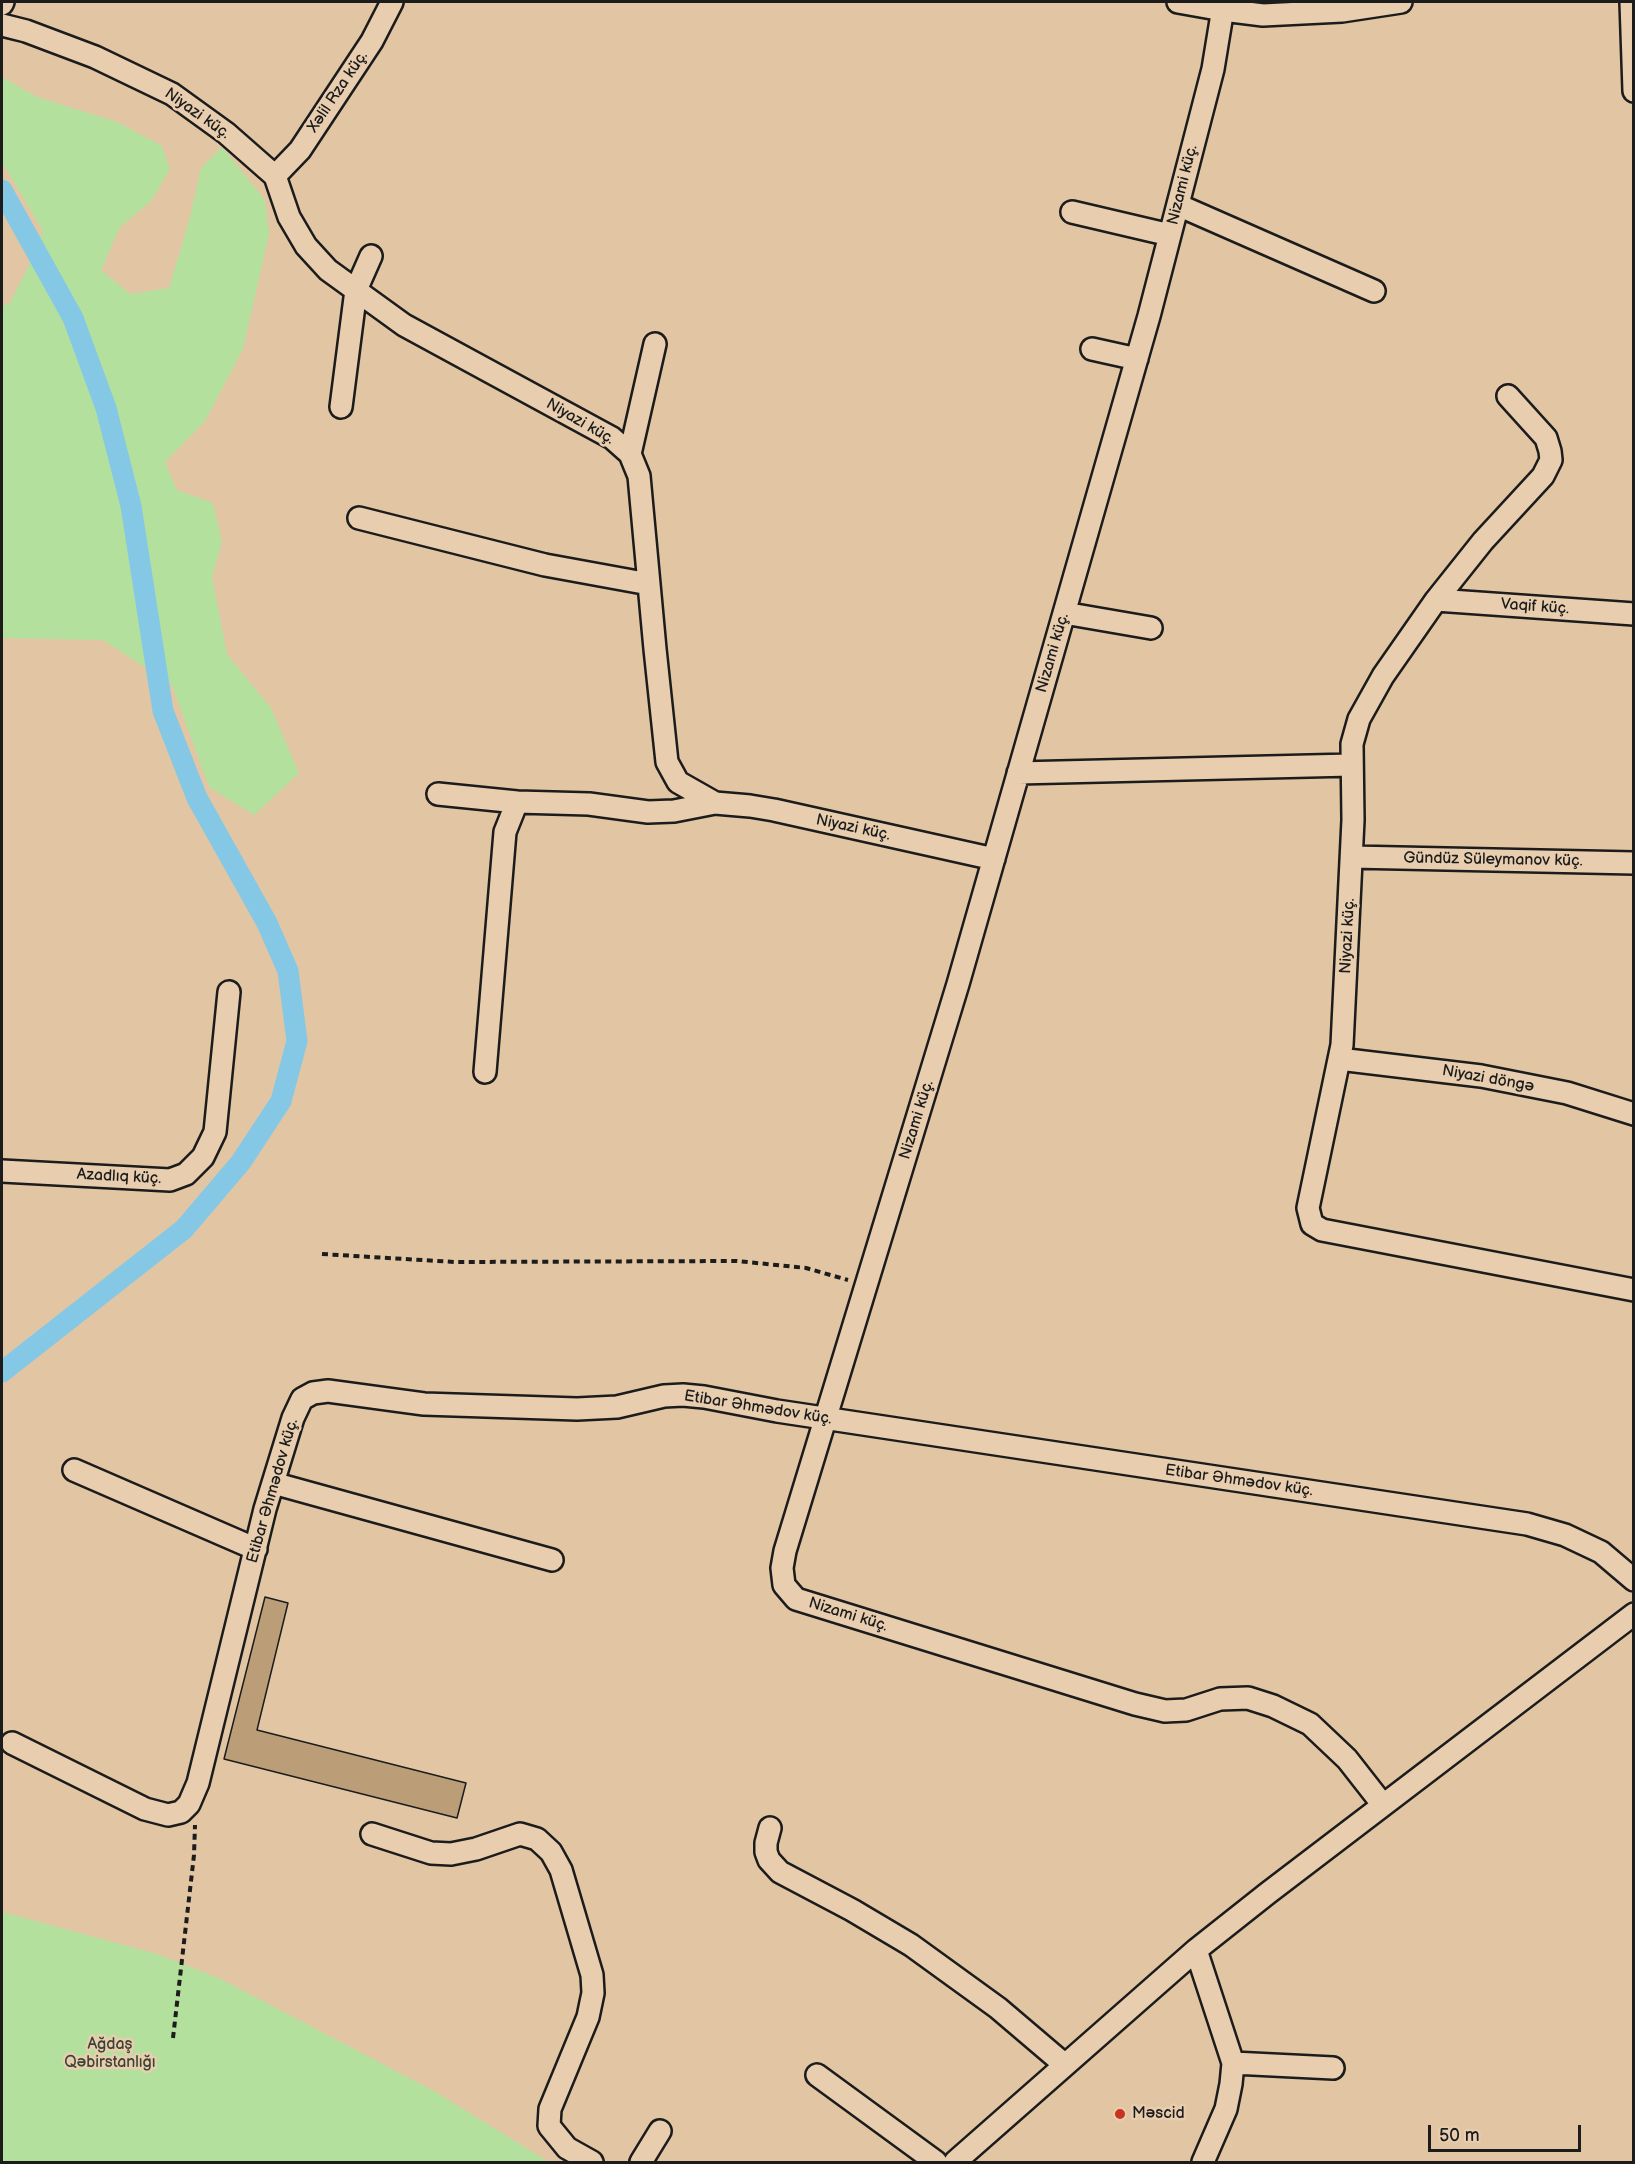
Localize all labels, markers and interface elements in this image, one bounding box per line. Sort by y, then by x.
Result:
street label: Xəlil Rza küç. [304,48,372,136]
street label: Niyazi küç. [160,84,234,144]
street label: Nizami küç. [1164,143,1202,227]
street label: Niyazi küç. [542,395,618,449]
street label: Vaqif küç. [1500,595,1570,619]
street label: Nizami küç. [1032,611,1074,695]
street label: Niyazi küç. [814,811,892,845]
street label: Gündüz Süleymanov küç. [1403,849,1583,871]
street label: Niyazi küç. [1336,898,1360,974]
street label: Niyazi döngə [1440,1061,1536,1097]
street label: Nizami küç. [896,1078,938,1162]
street label: Azadlıq küç. [76,1165,162,1189]
street label: Etibar Əhmədov küç. [683,1387,833,1429]
street label: Etibar Əhmədov küç. [243,1417,303,1565]
street label: Etibar Əhmədov küç. [1164,1461,1314,1501]
street label: Nizami küç. [806,1594,890,1636]
park label: Ağdaş Qəbirstanlığı [64,2035,156,2073]
place label: Məscid [1132,2104,1185,2124]
marker: Məscid [1113,2107,1127,2121]
scale bar [1431,2113,1584,2151]
text: 50 m [1439,2125,1480,2146]

